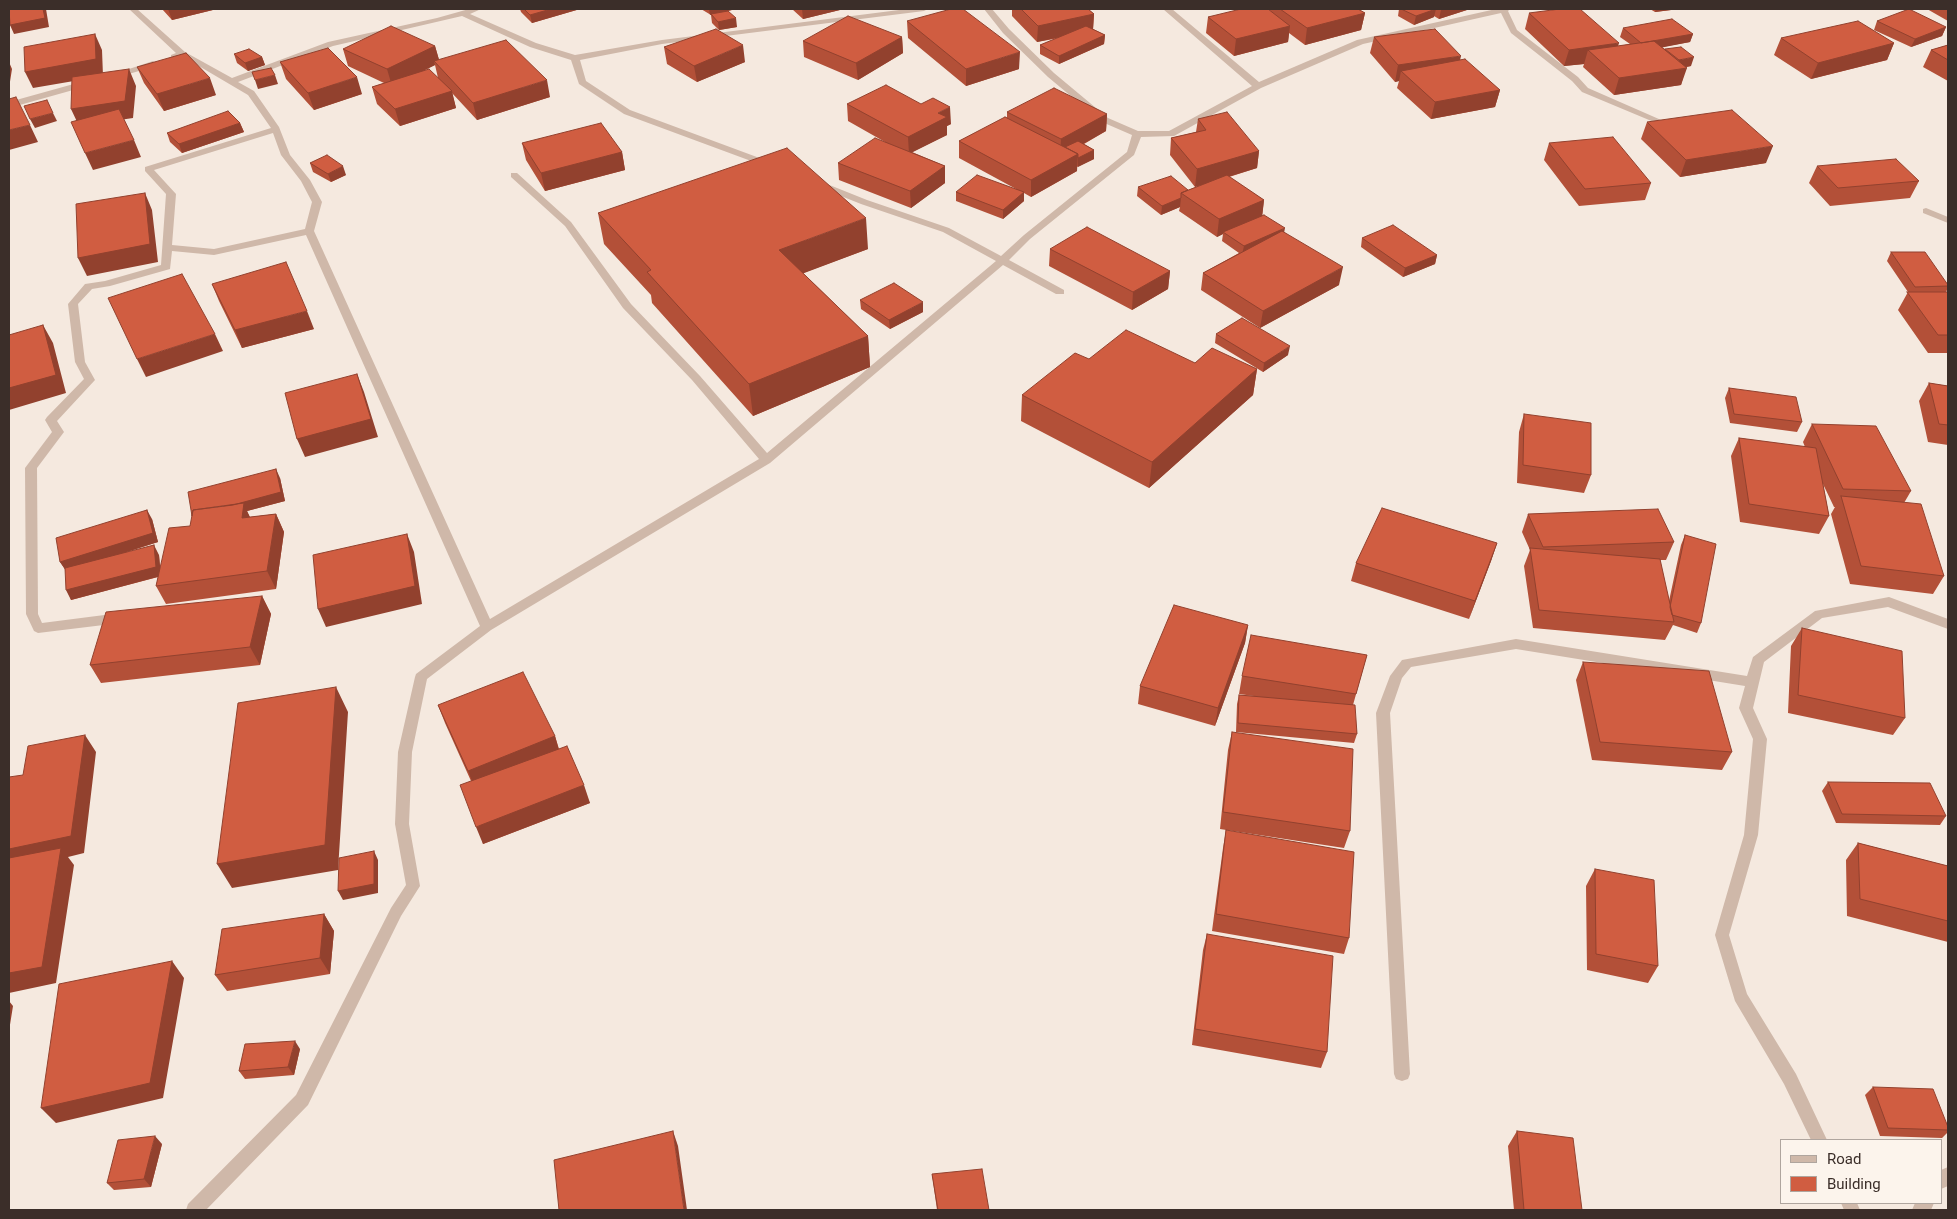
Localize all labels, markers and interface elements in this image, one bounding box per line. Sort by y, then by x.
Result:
legend [1780,1139,1942,1204]
text: Road [1827,1150,1861,1168]
text: Building [1827,1175,1881,1193]

